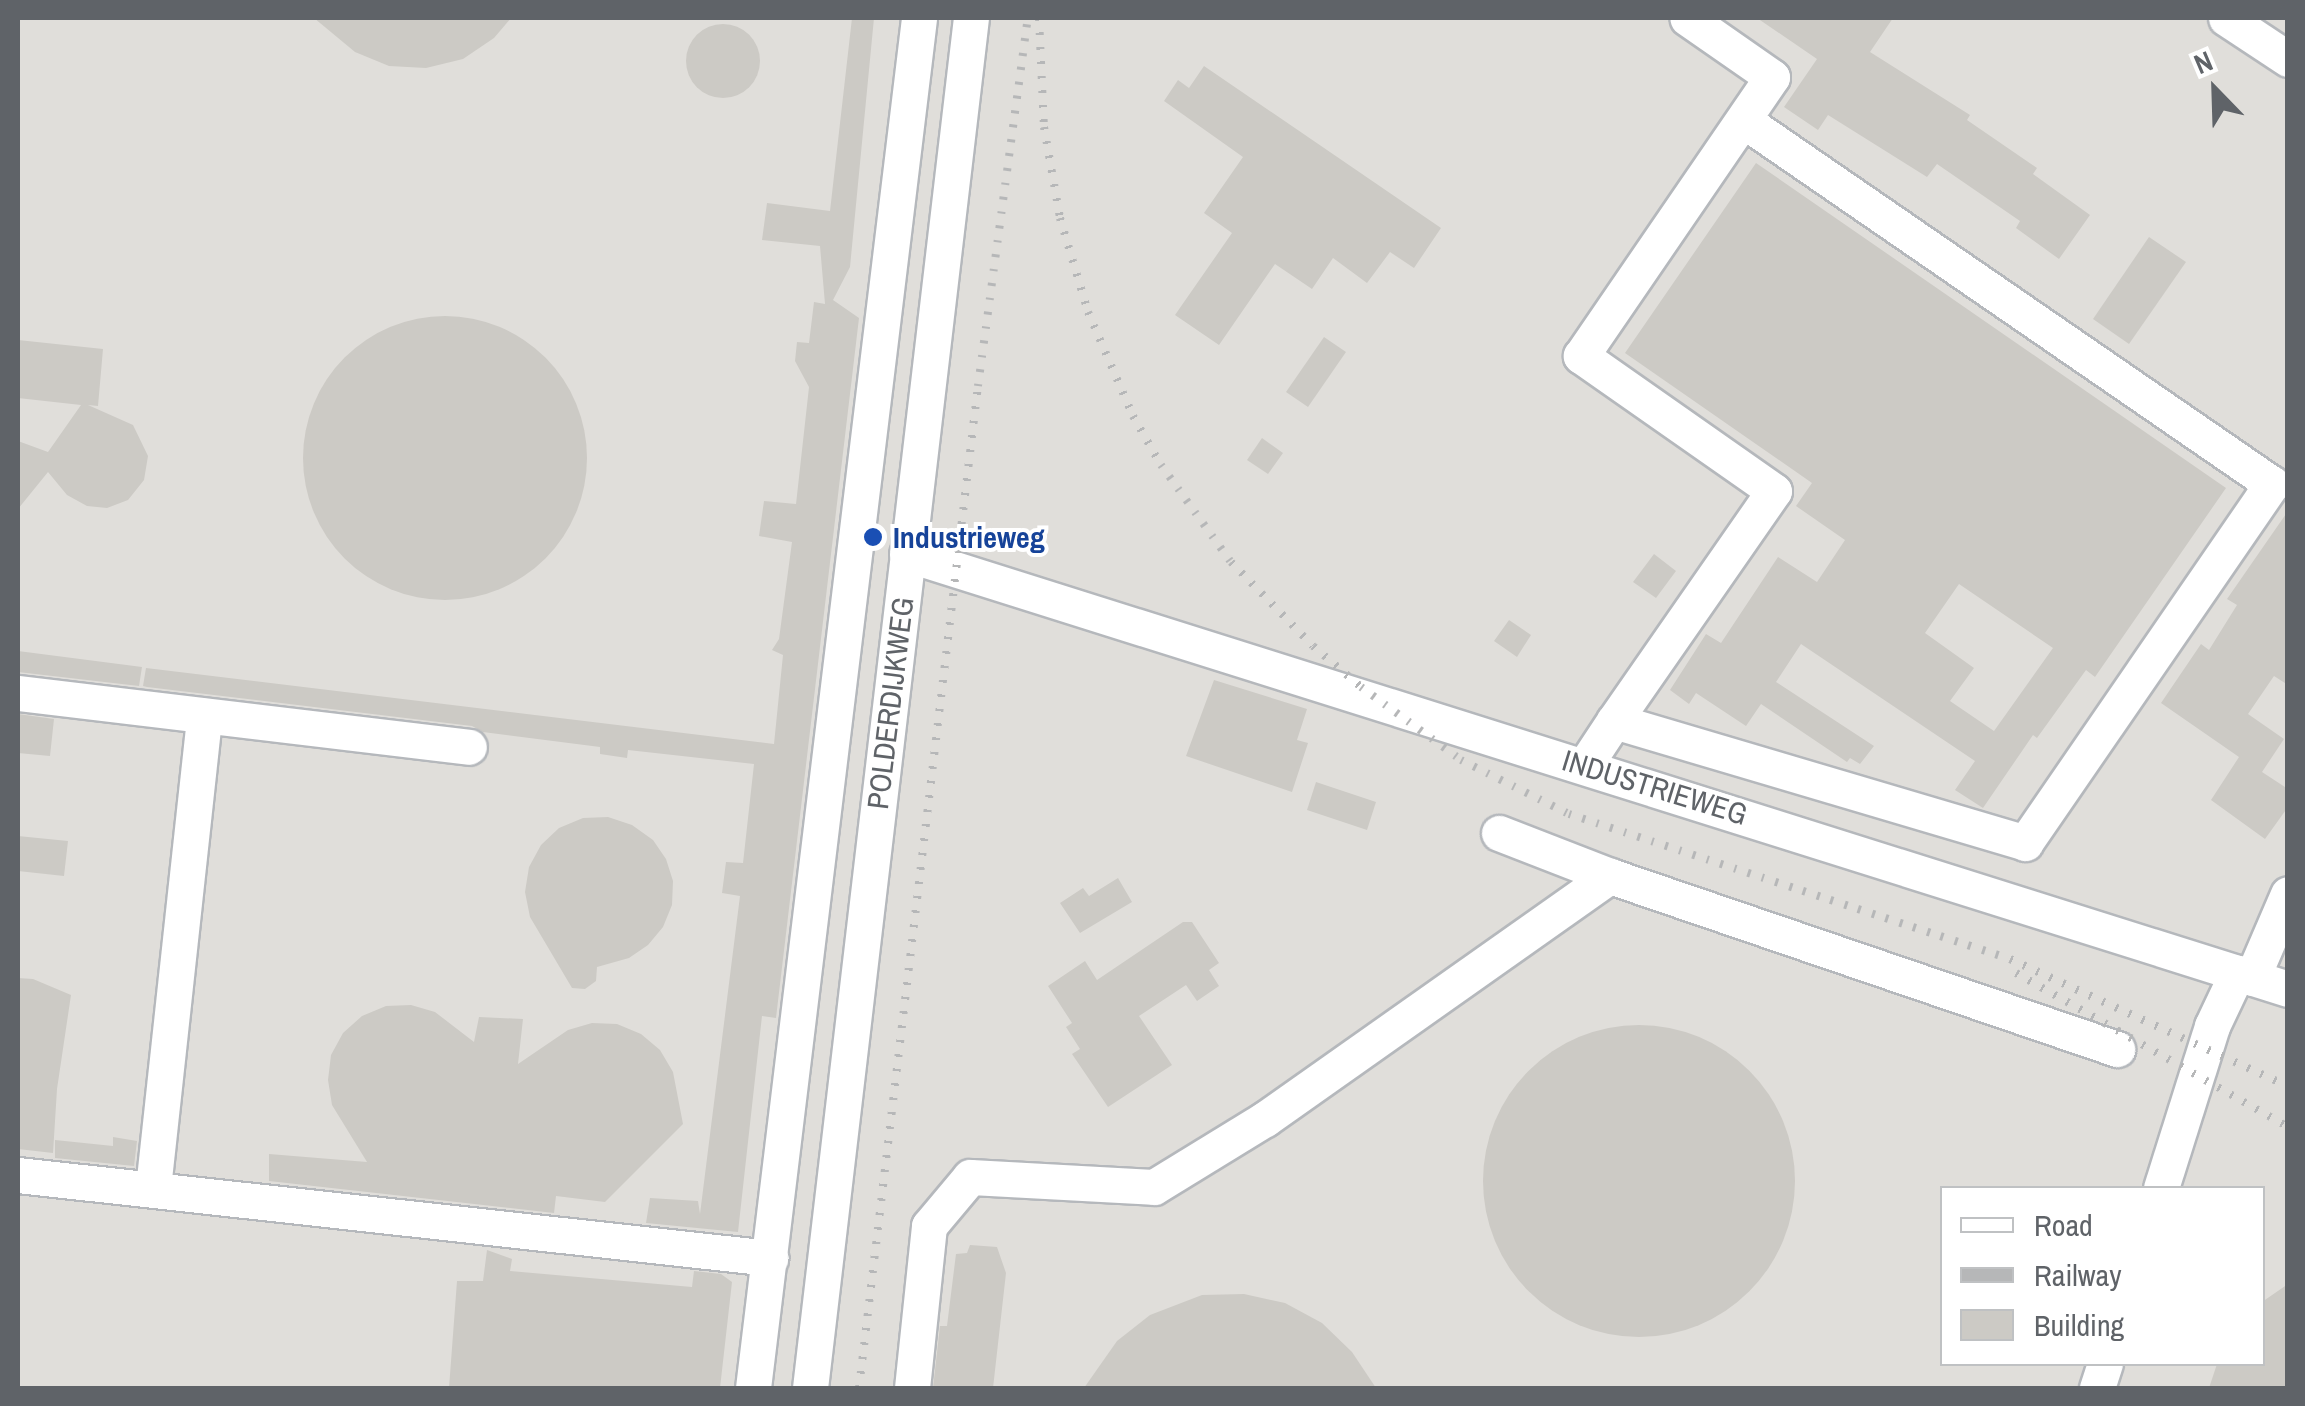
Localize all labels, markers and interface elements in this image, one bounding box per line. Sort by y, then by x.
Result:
north arrow [2165,40,2265,140]
text: N [2188,42,2218,83]
place label: Industrieweg [893,519,1045,555]
marker: Industrieweg [862,526,884,548]
street label: POLDERDIJKWEG [859,595,921,811]
street label: INDUSTRIEWEG [1558,742,1752,832]
legend [1940,1186,2265,1366]
text: Road [2034,1205,2093,1245]
text: Railway [2034,1255,2121,1295]
text: Building [2034,1305,2124,1345]

